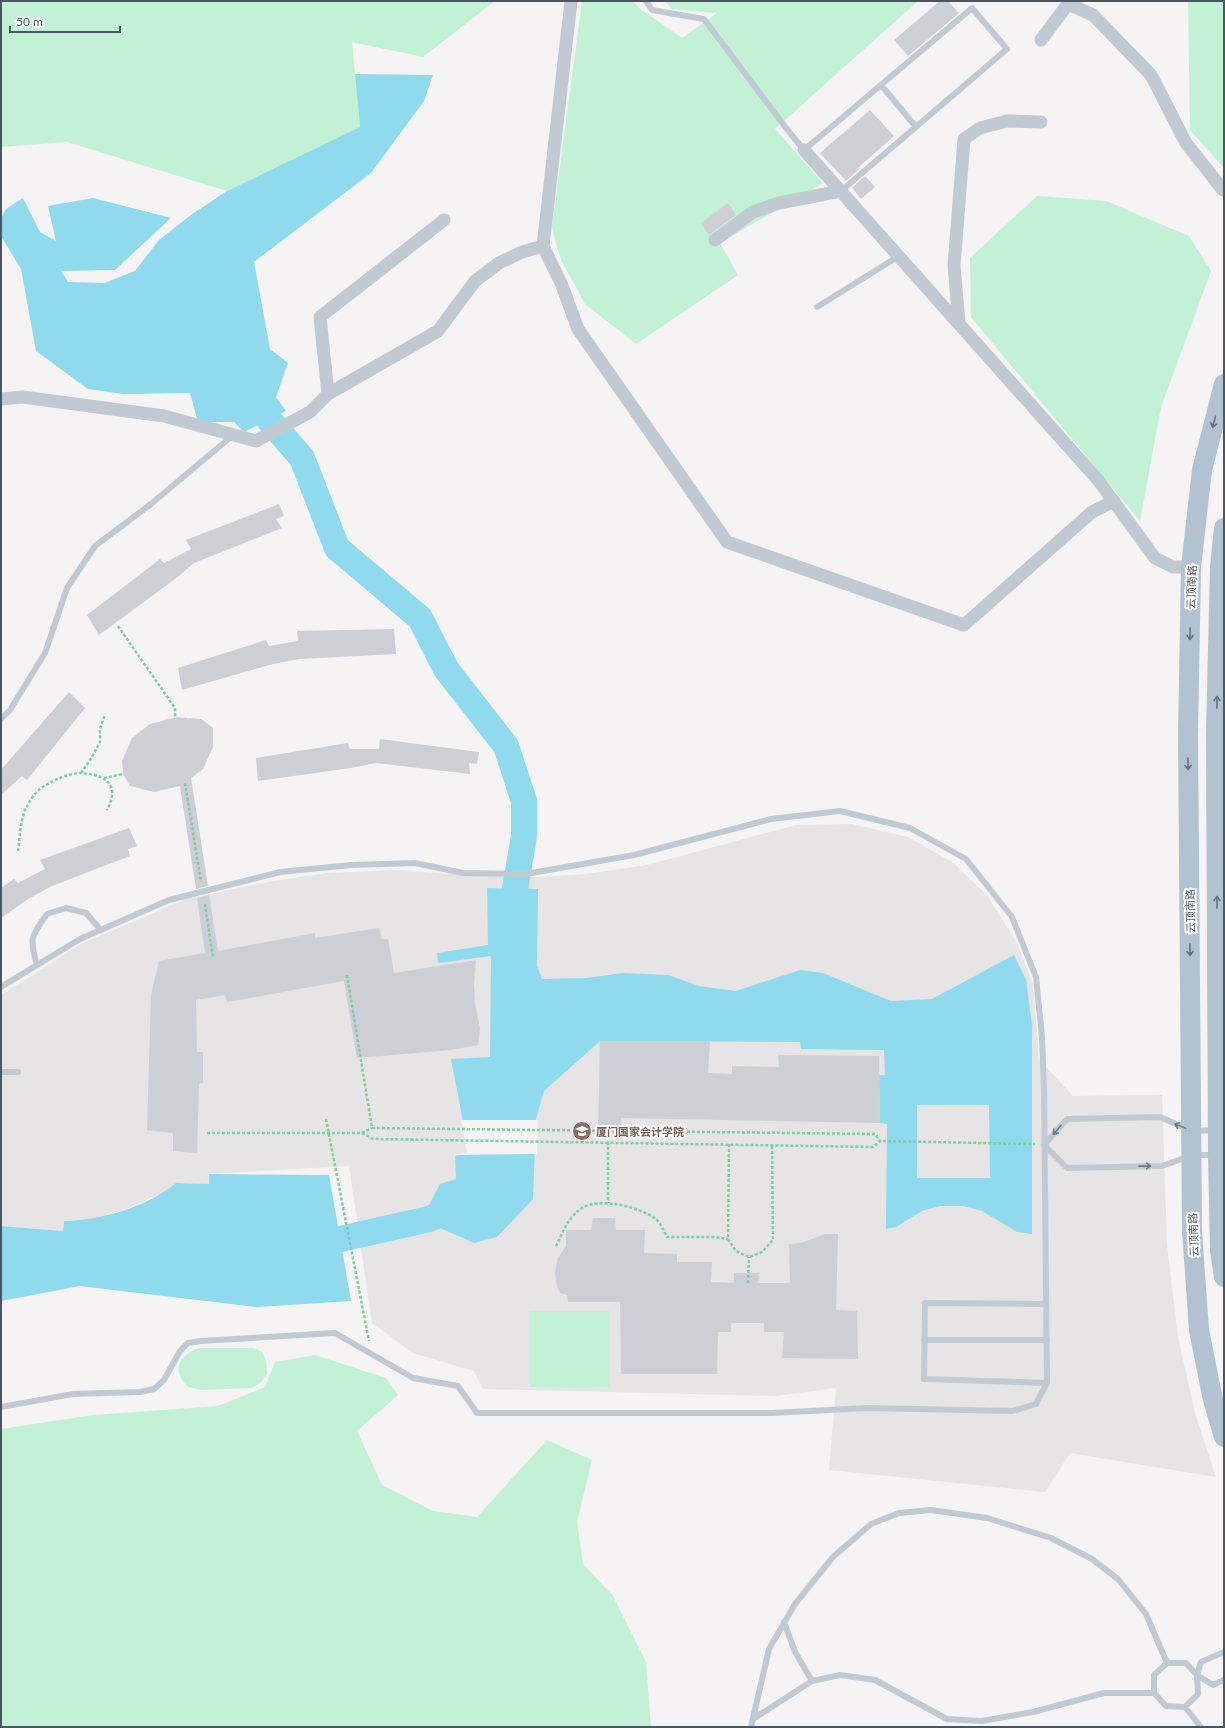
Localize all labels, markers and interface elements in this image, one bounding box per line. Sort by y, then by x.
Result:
scale bar [10,8,120,34]
text: 50 m [16,14,43,29]
one-way arrow [1210,415,1217,428]
street label: 云顶南路 [1184,565,1198,609]
one-way arrow [1186,627,1194,640]
one-way arrow [1213,696,1221,709]
one-way arrow [1184,757,1192,770]
street label: 云顶南路 [1183,889,1197,933]
one-way arrow [1213,896,1221,909]
one-way arrow [1187,943,1194,956]
school or university icon: 厦门国家会计学院 [571,1120,593,1142]
one-way arrow [1174,1121,1186,1129]
place label: 厦门国家会计学院 [596,1125,684,1138]
one-way arrow [1052,1125,1061,1135]
one-way arrow [1138,1162,1151,1170]
street label: 云顶南路 [1186,1213,1200,1257]

